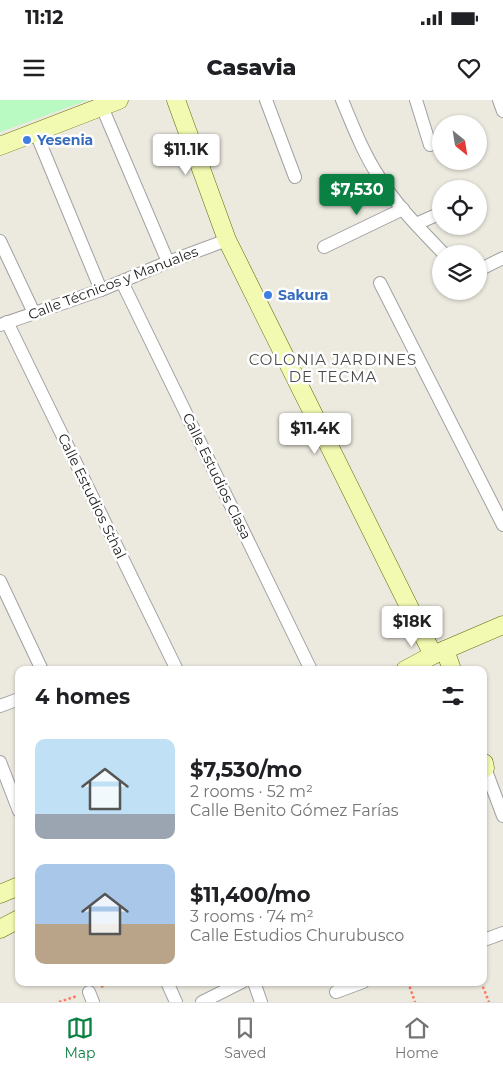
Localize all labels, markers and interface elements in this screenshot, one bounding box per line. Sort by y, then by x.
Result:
text: 11:12 [25,6,64,29]
icon: menu [20,54,48,82]
text: Casavia [207,54,296,81]
icon: heart [455,54,483,82]
north arrow [432,115,488,170]
map controls [432,115,487,300]
place label: Yesenia [36,131,93,149]
marker: Yesenia [21,134,33,146]
pin: $11.1K [145,134,227,176]
text: $11.1K [164,140,208,159]
pin: $7,530 [316,174,398,216]
text: $7,530 [330,180,384,199]
button: locate [432,180,487,235]
street label: Calle Técnicos y Manuales [25,242,201,324]
button: layers [432,245,487,300]
place label: Sakura [278,286,328,304]
marker: Sakura [262,289,274,301]
district label: COLONIA JARDINES DE TECMA [249,350,417,386]
street label: Calle Estudios Clasa [179,410,255,542]
pin: $11.4K [274,412,356,455]
text: $11.4K [290,419,340,438]
street label: Calle Estudios Sthal [54,430,130,562]
pin: $18K [382,606,442,648]
text: $18K [393,612,431,631]
icon: filters [439,682,467,710]
text: 4 homes [35,684,130,709]
text: $7,530/mo [190,757,302,782]
icon: home [75,759,135,819]
text: 2 rooms · 52 m² [190,782,313,801]
text: Calle Benito Gómez Farías [190,801,399,820]
text: $11,400/mo [190,882,310,907]
icon: home [75,884,135,944]
text: 3 rooms · 74 m² [190,907,314,926]
text: Calle Estudios Churubusco [190,926,404,945]
tab: Map [64,1014,96,1062]
tab: Saved [224,1014,266,1062]
tab: Home [395,1014,439,1062]

